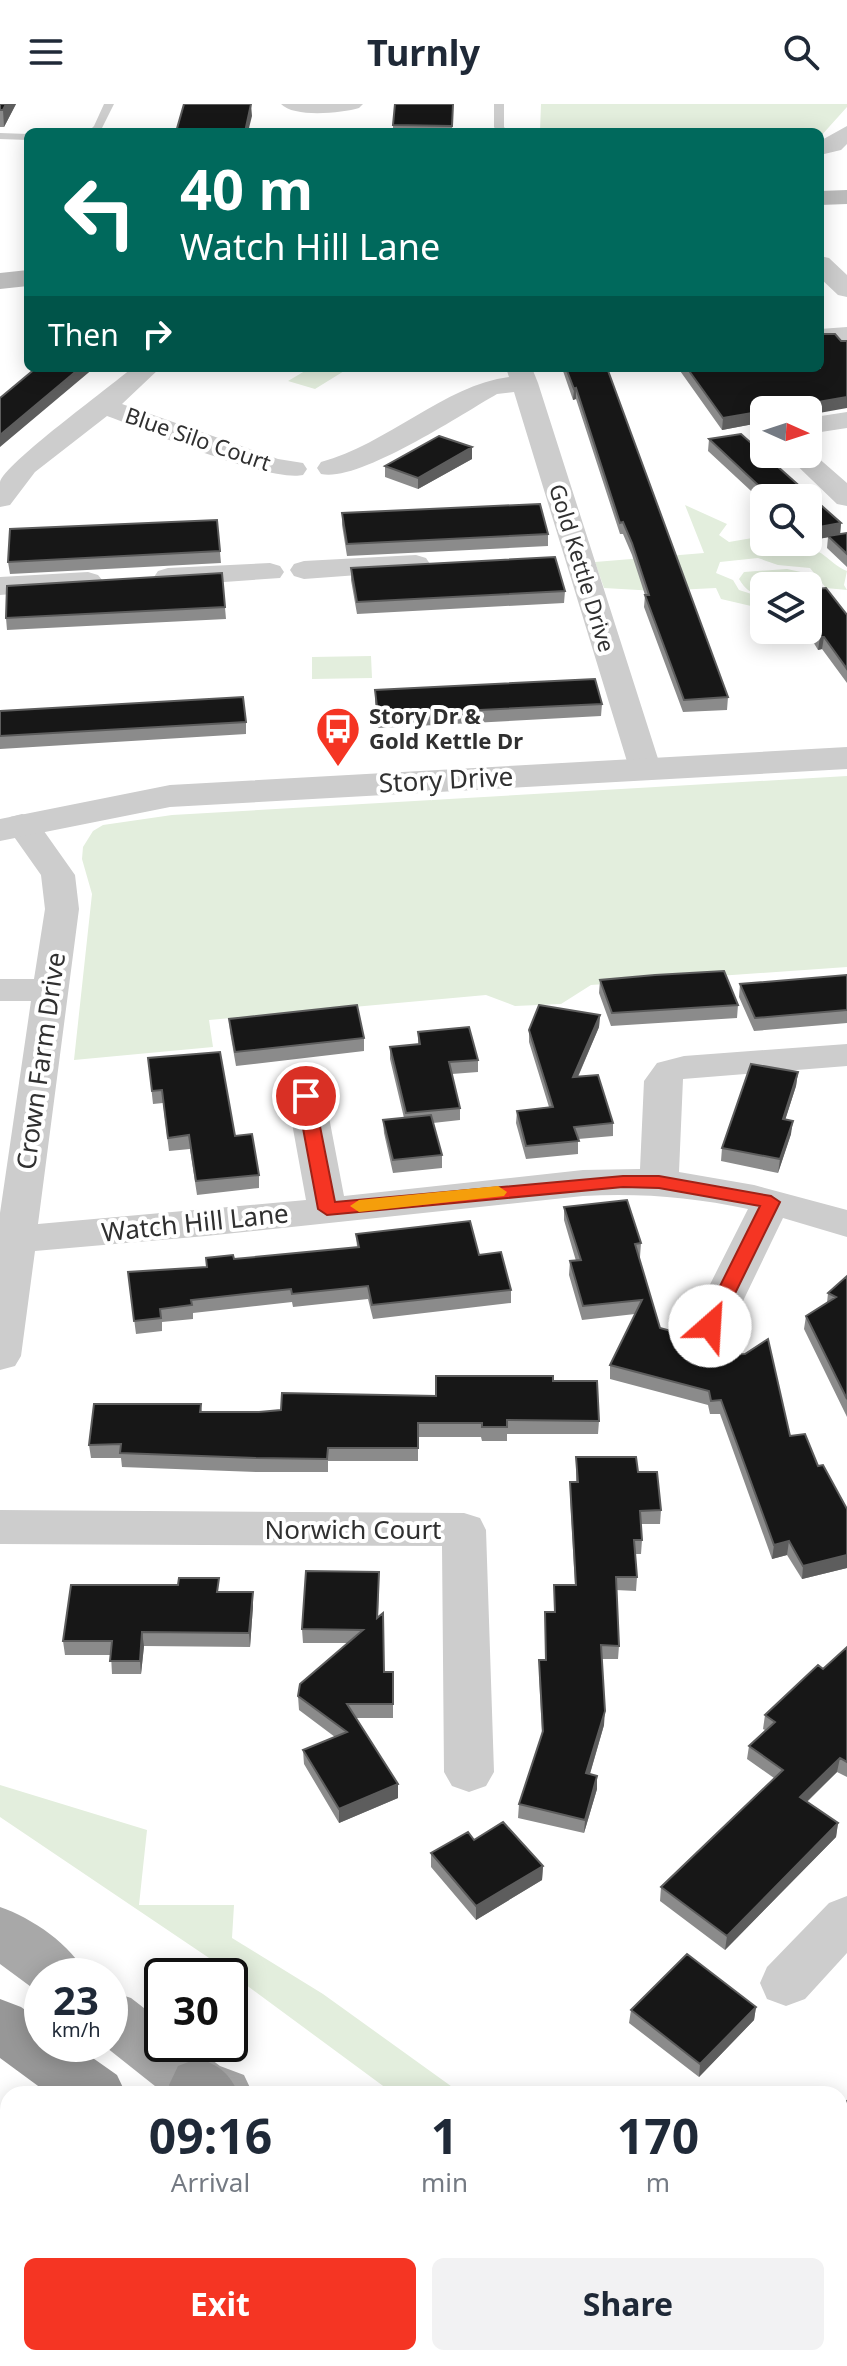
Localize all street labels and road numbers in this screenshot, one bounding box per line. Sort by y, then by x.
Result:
street label: Blue Silo Court [122,399,275,477]
street label: Gold Kettle Drive [543,480,623,655]
street label: Story Drive [378,758,514,800]
street label: Crown Farm Drive [7,950,73,1172]
street label: Watch Hill Lane [100,1194,290,1250]
street label: Norwich Court [264,1511,442,1547]

